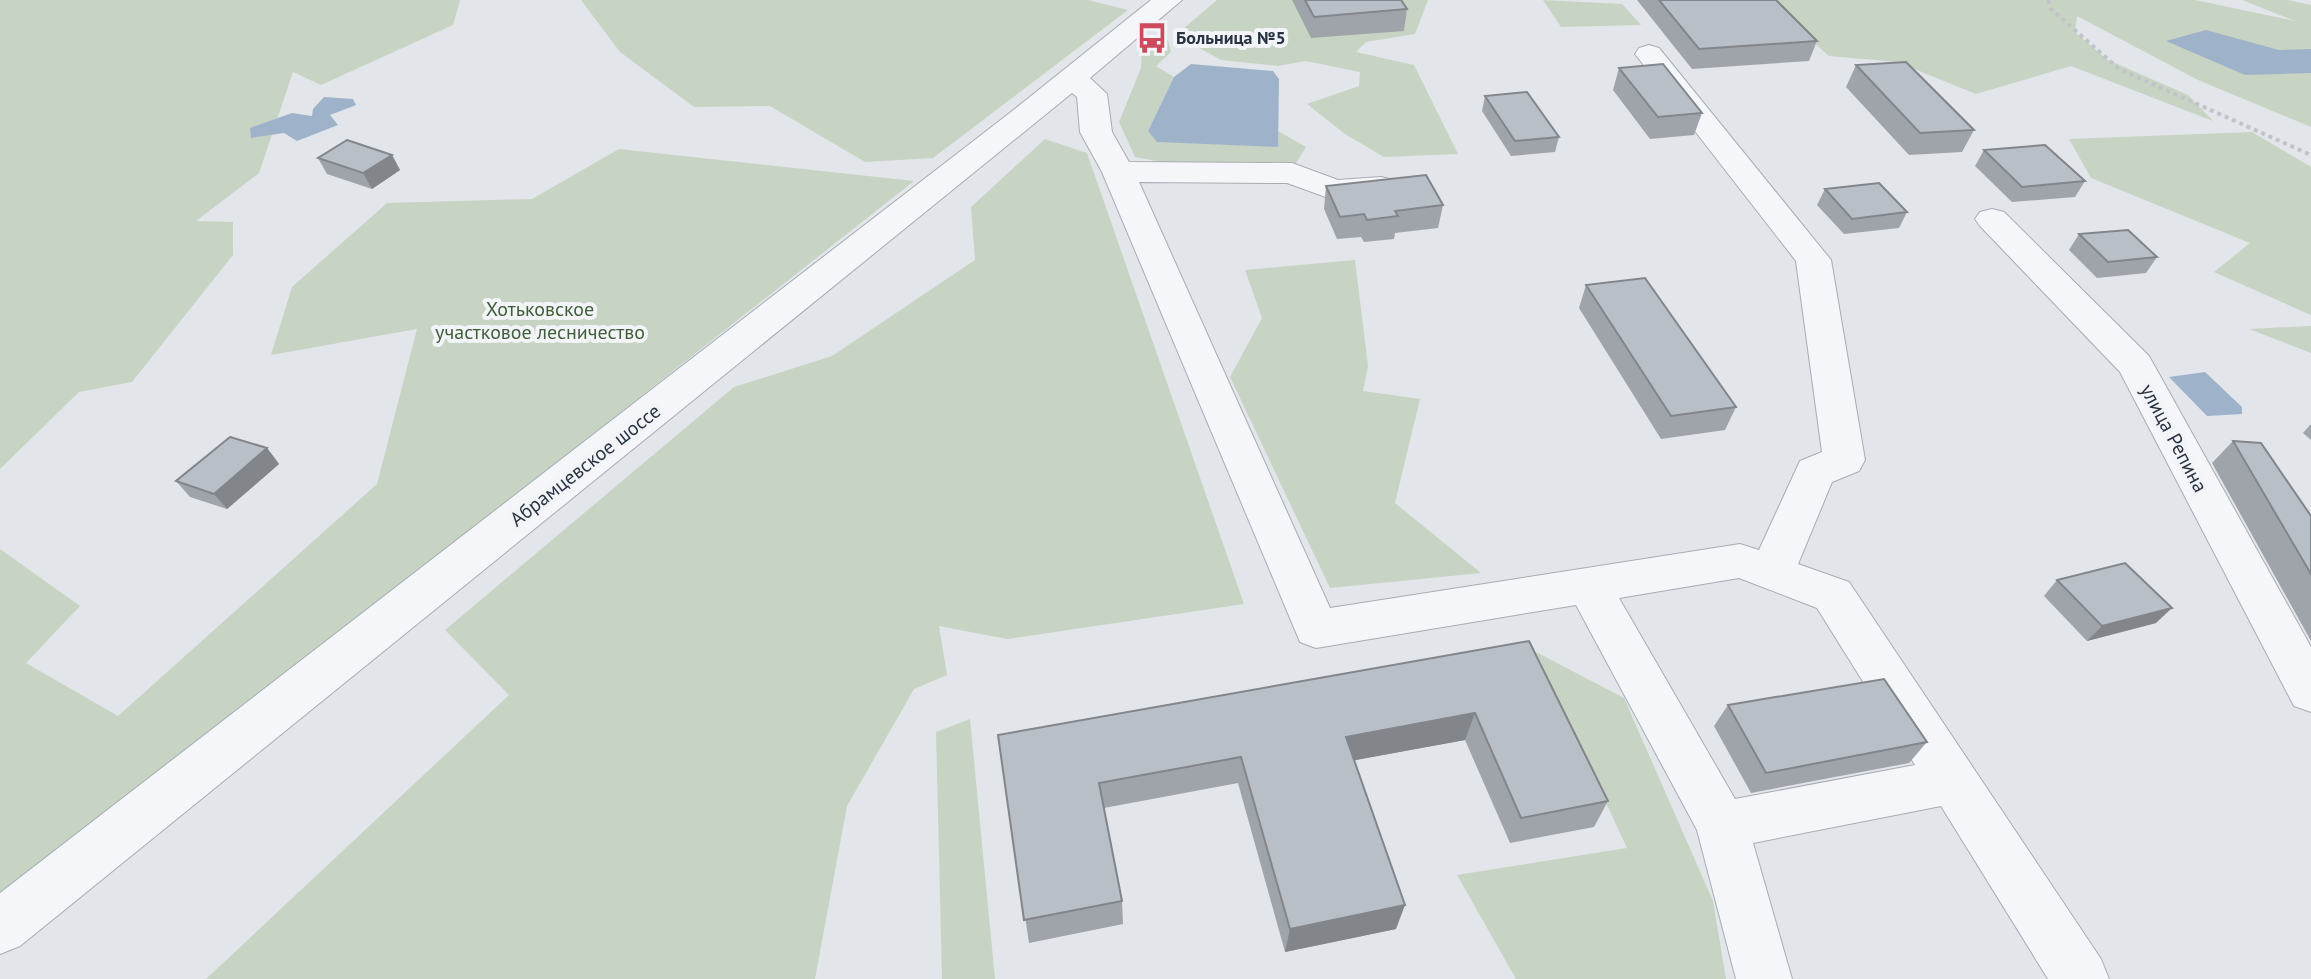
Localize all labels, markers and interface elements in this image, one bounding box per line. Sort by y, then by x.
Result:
bus stop icon: Больница №5 [1135,21,1169,55]
place label: Больница №5 [1176,26,1286,49]
park label: Хотьковское участковое лесничество [435,296,645,345]
street label: улица Репина [2135,379,2213,497]
street label: Абрамцевское шоссе [504,398,666,532]

